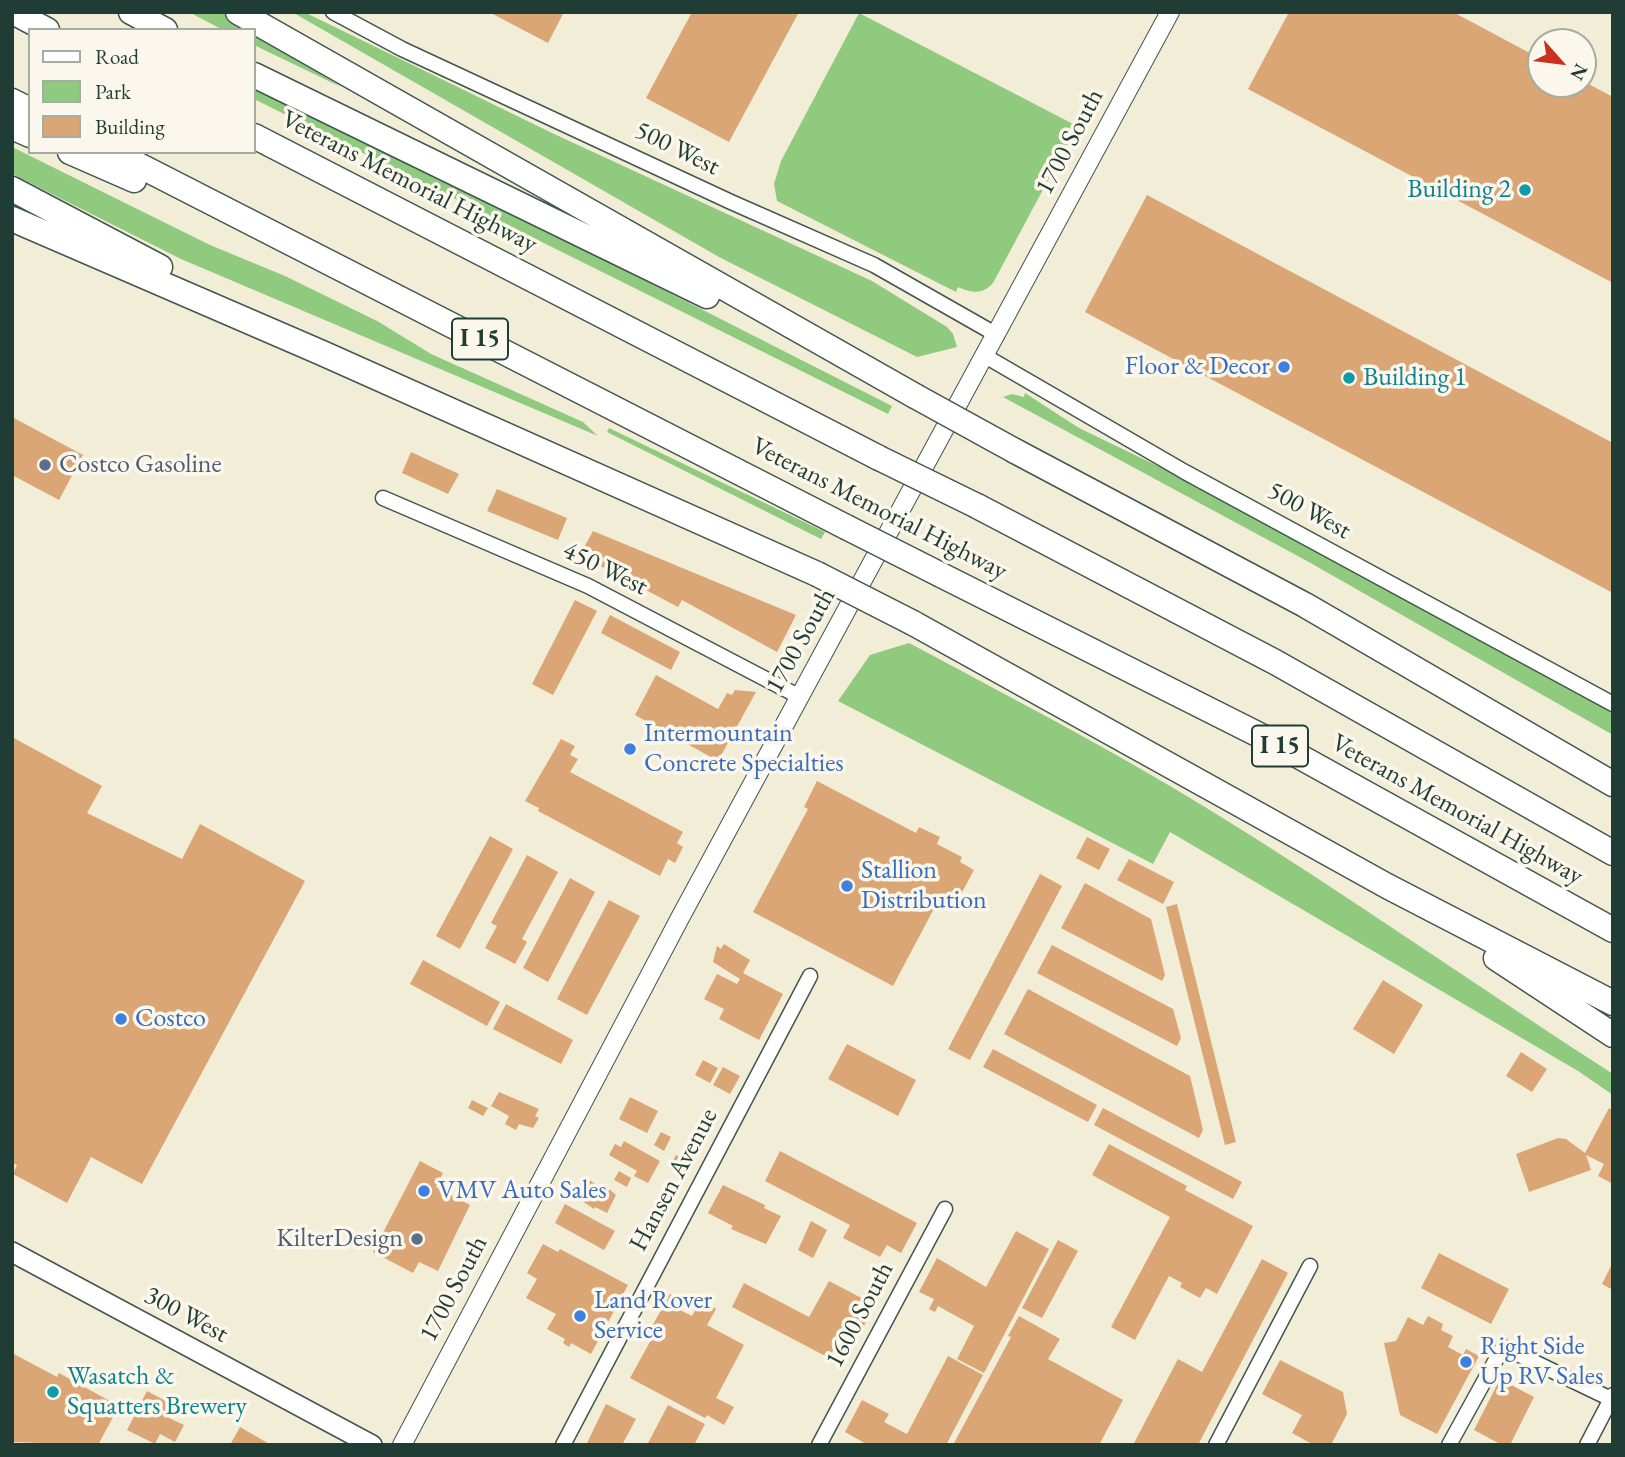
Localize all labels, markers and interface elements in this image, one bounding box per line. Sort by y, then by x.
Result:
legend [28,28,256,154]
north arrow [1527,28,1597,98]
text: Road [95,43,139,70]
text: N [1565,59,1594,85]
text: Park [95,78,131,105]
street label: 1700 South [1029,84,1111,200]
street label: Veterans Memorial Highway [276,104,542,260]
text: Building [95,113,165,140]
street label: 500 West [629,115,725,183]
place label: Building 2 [1407,174,1511,206]
marker: Building 2 [1517,182,1533,198]
road number: I 15 [452,318,508,360]
place label: Floor & Decor [1125,351,1270,383]
marker: Floor & Decor [1276,359,1292,375]
place label: Building 1 [1363,362,1467,394]
marker: Building 1 [1341,370,1357,386]
street label: Veterans Memorial Highway [746,431,1012,587]
place label: Costco Gasoline [59,449,222,481]
marker: Costco Gasoline [37,457,53,473]
street label: 500 West [1262,475,1356,547]
street label: 450 West [557,535,653,603]
street label: 1700 South [759,583,843,699]
place label: Intermountain Concrete Specialties [644,718,844,780]
road number: I 15 [1252,726,1308,766]
street label: Veterans Memorial Highway [1326,728,1588,892]
marker: Intermountain Concrete Specialties [622,741,638,757]
place label: Stallion Distribution [861,855,987,917]
marker: Stallion Distribution [839,878,855,894]
place label: Costco [135,1003,206,1035]
marker: Costco [113,1011,129,1027]
street label: Hansen Avenue [623,1103,725,1257]
place label: VMV Auto Sales [438,1175,607,1207]
marker: VMV Auto Sales [416,1183,432,1199]
place label: KilterDesign [276,1223,403,1255]
marker: KilterDesign [409,1231,425,1247]
street label: 1700 South [413,1231,495,1347]
street label: 1600 South [819,1257,901,1373]
street label: 300 West [139,1280,233,1350]
place label: Land Rover Service [594,1285,712,1346]
marker: Land Rover Service [572,1308,588,1324]
place label: Right Side Up RV Sales [1480,1331,1603,1392]
marker: Right Side Up RV Sales [1458,1354,1474,1370]
place label: Wasatch & Squatters Brewery [67,1361,247,1422]
marker: Wasatch & Squatters Brewery [45,1384,61,1400]

